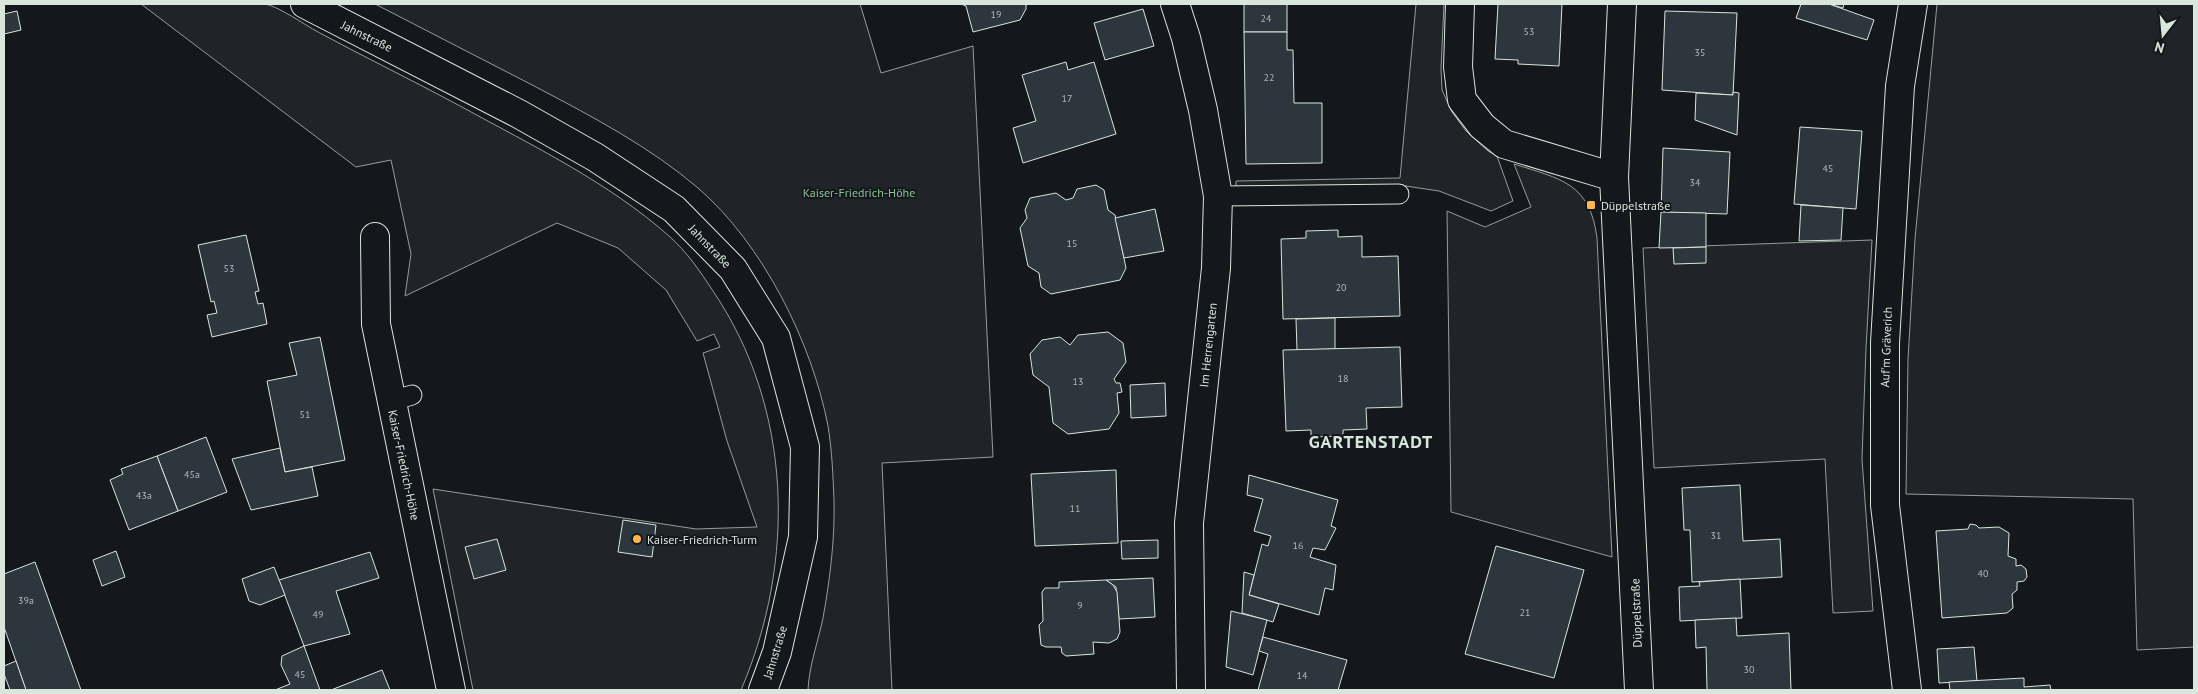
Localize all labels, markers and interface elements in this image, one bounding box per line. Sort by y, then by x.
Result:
house number: 19 [991,8,1001,21]
north arrow [2138,10,2188,60]
house number: 24 [1261,12,1272,25]
street label: Jahnstraße [338,17,395,55]
house number: 53 [1524,25,1534,38]
text: N [2153,38,2166,57]
house number: 35 [1695,46,1705,59]
house number: 22 [1264,71,1274,84]
house number: 17 [1062,92,1072,105]
house number: 45 [1823,162,1833,175]
house number: 34 [1690,176,1701,189]
park label: Kaiser-Friedrich-Höhe [803,185,915,200]
place label: Düppelstraße [1601,198,1670,213]
marker: Düppelstraße [1585,199,1597,211]
street label: Jahnstraße [685,220,734,271]
house number: 15 [1067,237,1077,250]
house number: 53 [224,262,234,275]
house number: 20 [1336,281,1347,294]
street label: Im Herrengarten [1196,302,1220,388]
street label: Auf'm Gräverich [1877,306,1895,388]
house number: 18 [1338,372,1348,385]
house number: 13 [1073,375,1083,388]
house number: 51 [300,408,310,421]
street label: Kaiser-Friedrich-Höhe [385,408,423,522]
district label: GARTENSTADT [1309,430,1433,453]
house number: 45a [184,468,200,481]
house number: 43a [136,489,152,502]
house number: 11 [1070,502,1080,515]
house number: 31 [1711,529,1721,542]
place label: Kaiser-Friedrich-Turm [647,532,757,547]
marker: Kaiser-Friedrich-Turm [631,533,643,545]
house number: 16 [1293,539,1303,552]
house number: 40 [1978,567,1989,580]
street label: Düppelstraße [1627,578,1645,648]
house number: 39a [18,594,34,607]
house number: 9 [1077,599,1083,612]
house number: 21 [1520,606,1530,619]
house number: 49 [313,608,323,621]
street label: Jahnstraße [760,624,790,681]
house number: 30 [1744,663,1755,676]
house number: 45 [295,668,305,681]
house number: 14 [1297,669,1308,682]

